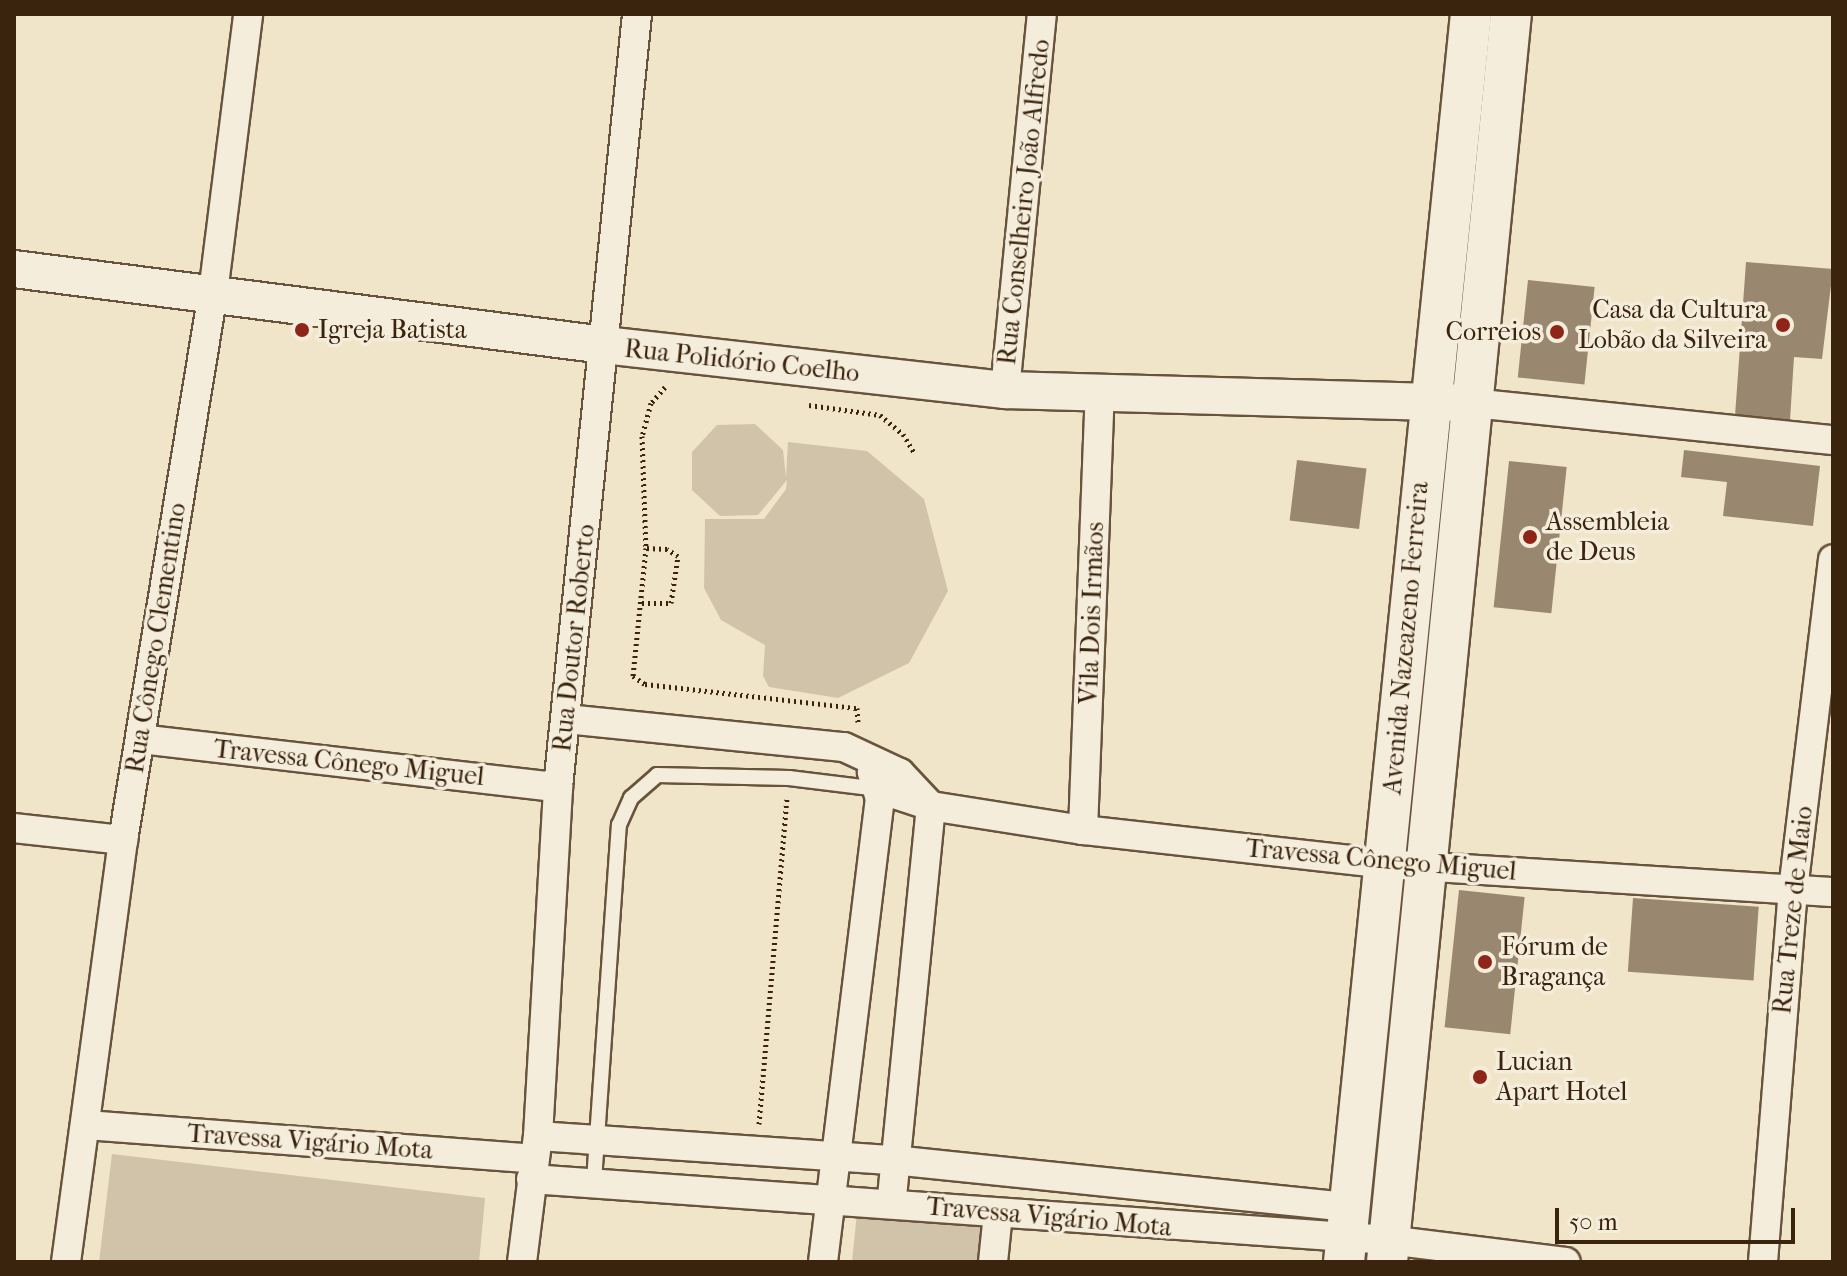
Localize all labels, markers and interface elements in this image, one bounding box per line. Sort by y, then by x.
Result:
street label: Rua Conselheiro João Alfredo [991,37,1057,367]
place label: Casa da Cultura Lobão da Silveira [1578,294,1767,356]
place label: Igreja Batista [318,314,467,346]
place label: Correios [1445,316,1541,348]
marker: Casa da Cultura Lobão da Silveira [1774,316,1792,334]
marker: Igreja Batista [293,321,311,339]
marker: Correios [1548,323,1566,341]
street label: Rua Polidório Coelho [623,333,861,389]
street label: Avenida Nazeazeno Ferreira [1377,480,1435,796]
street label: Rua Cônego Clementino [119,501,193,775]
place label: Assembleia de Deus [1546,506,1669,568]
street label: Vila Dois Irmãos [1073,521,1111,705]
street label: Rua Doutor Roberto [547,523,601,753]
marker: Assembleia de Deus [1521,528,1539,546]
street label: Travessa Cônego Miguel [212,733,486,793]
street label: Rua Treze de Maio [1767,804,1819,1016]
street label: Travessa Cônego Miguel [1244,833,1518,887]
place label: Fórum de Bragança [1501,931,1608,992]
marker: Fórum de Bragança [1476,953,1494,971]
place label: Lucian Apart Hotel [1496,1046,1628,1108]
marker: Lucian Apart Hotel [1471,1068,1489,1086]
street label: Travessa Vigário Mota [186,1118,434,1166]
street label: Travessa Vigário Mota [925,1191,1173,1243]
scale bar [1559,1192,1799,1242]
text: 50 m [1569,1208,1618,1236]

